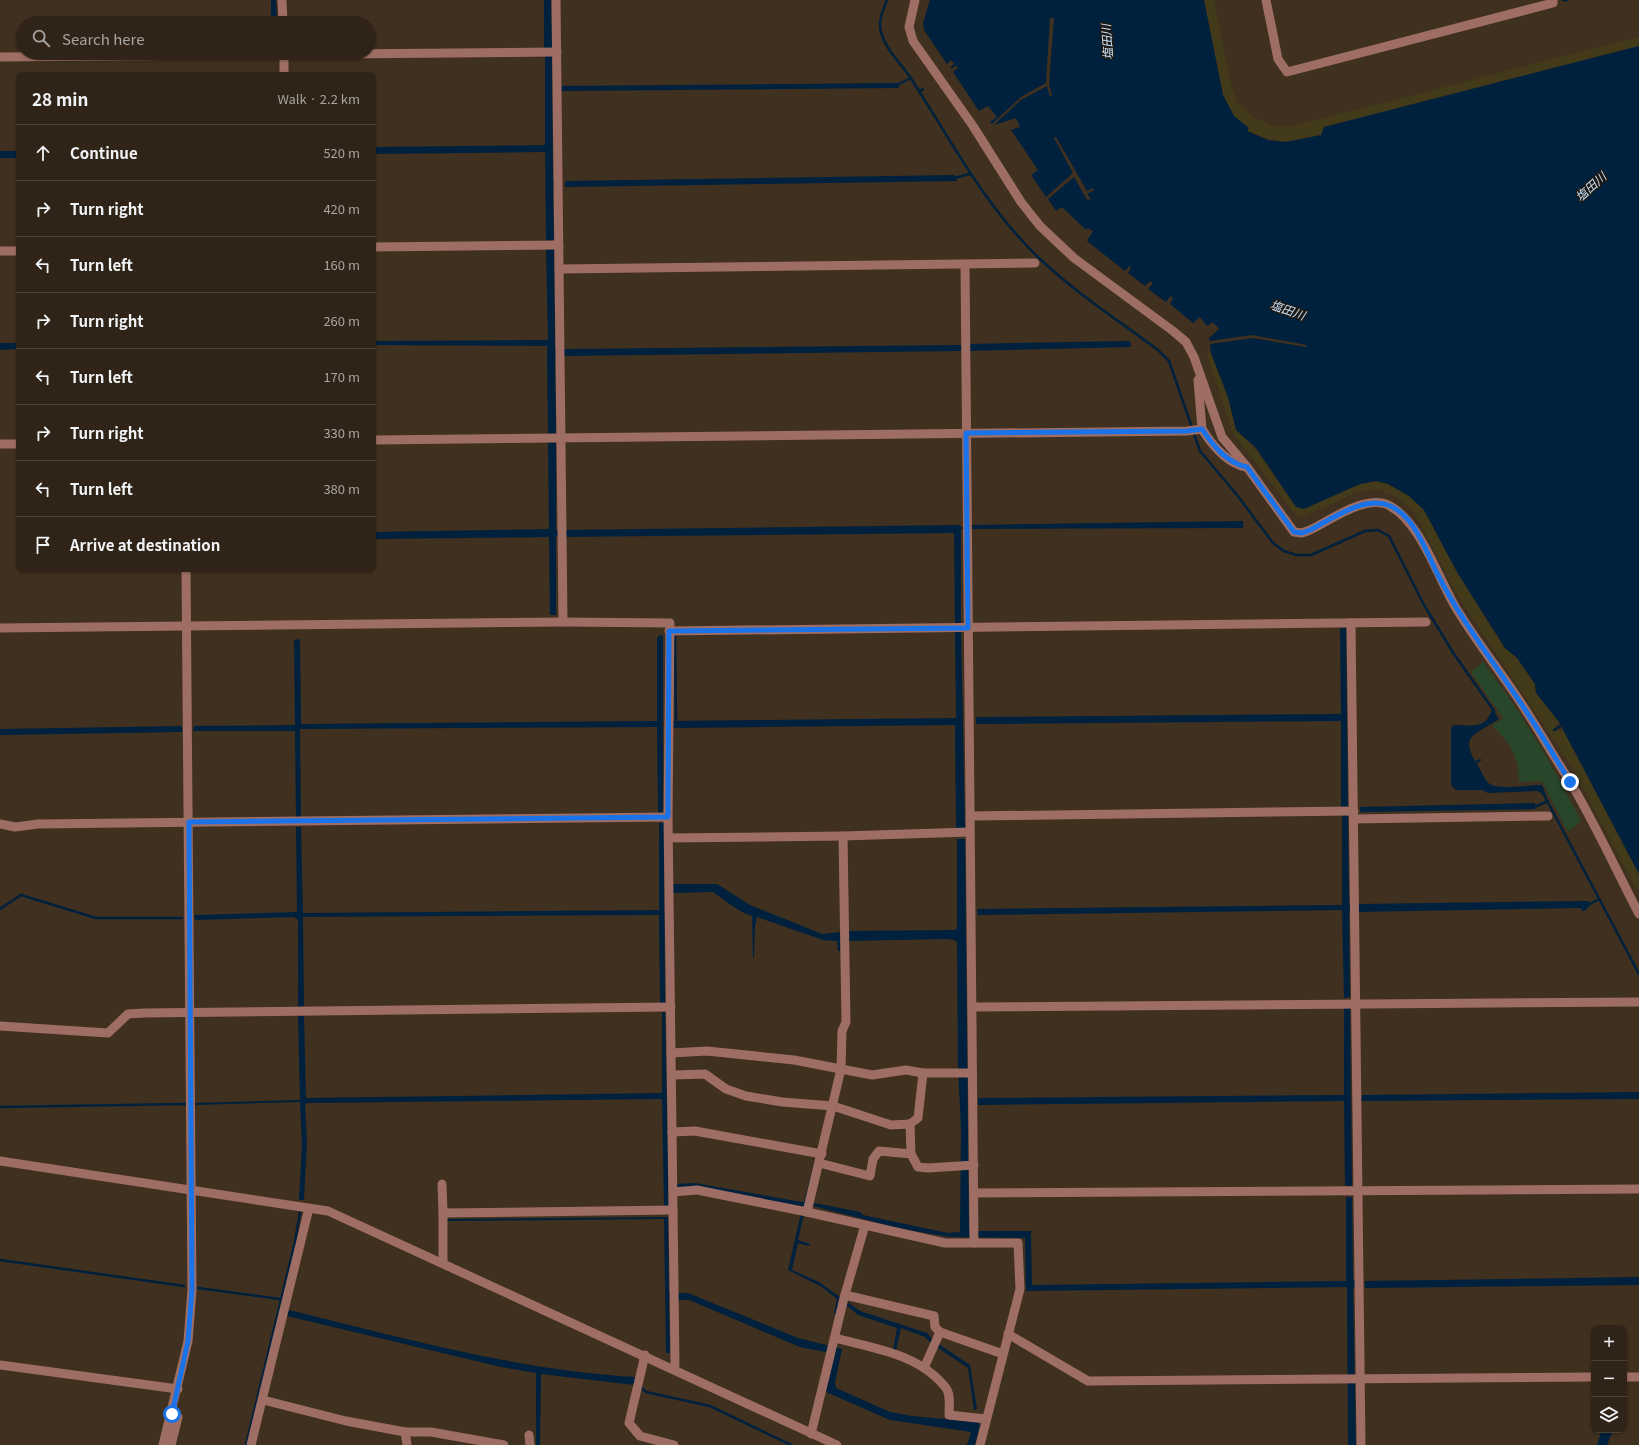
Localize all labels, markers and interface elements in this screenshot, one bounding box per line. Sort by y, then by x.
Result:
search box [16,16,376,60]
water label: 塩田川 [1096,21,1116,61]
icon: search [30,27,52,49]
text: Search here [62,28,144,49]
text: 28 min [32,86,88,111]
text: Walk · 2.2 km [277,89,360,108]
icon: ahead [32,142,54,164]
text: Continue [70,142,138,163]
text: 520 m [323,143,360,162]
water label: 塩田川 [1571,166,1611,204]
icon: right [32,198,54,220]
text: Turn right [70,198,144,219]
text: 420 m [323,199,360,218]
icon: left [32,254,54,276]
text: Turn left [70,254,133,275]
text: 160 m [323,255,360,274]
water label: 塩田川 [1268,295,1310,324]
icon: right [32,310,54,332]
text: Turn right [70,310,144,331]
text: 260 m [323,311,360,330]
icon: left [32,366,54,388]
text: Turn left [70,366,133,387]
text: 170 m [323,367,360,386]
icon: right [32,422,54,444]
text: Turn right [70,422,144,443]
text: 330 m [323,423,360,442]
icon: left [32,478,54,500]
text: Turn left [70,478,133,499]
text: 380 m [323,479,360,498]
icon: arrive [32,534,54,556]
text: Arrive at destination [70,534,220,555]
route end [1561,773,1579,791]
map controls [1591,1325,1627,1433]
button: + [1591,1325,1627,1361]
button: − [1591,1361,1627,1397]
button: layers [1591,1397,1627,1433]
route start [163,1405,181,1423]

